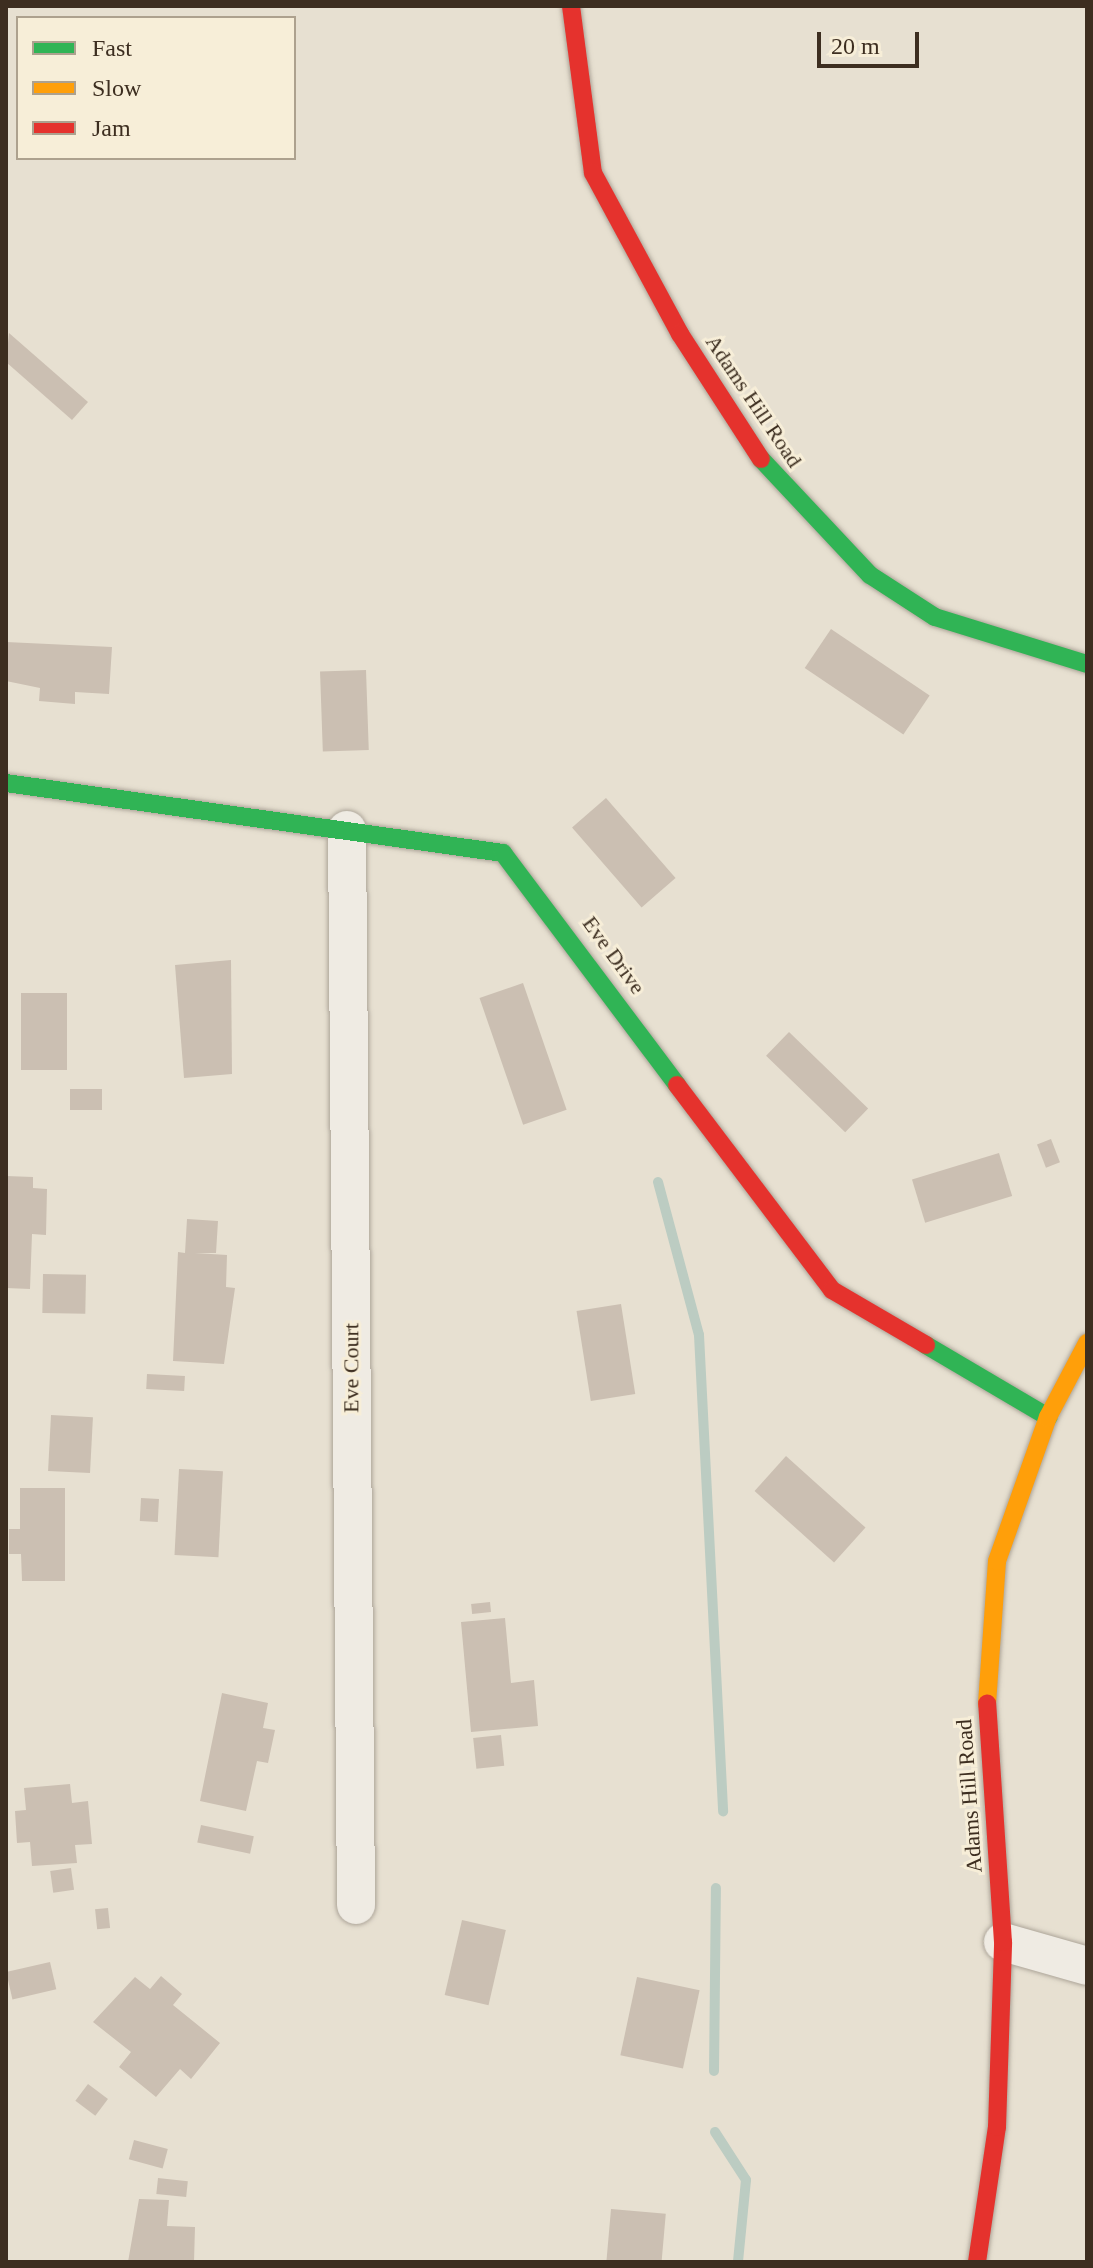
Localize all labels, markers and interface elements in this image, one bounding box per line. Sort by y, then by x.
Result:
legend [16,16,296,160]
scale bar [821,16,923,66]
text: 20 m [831,33,880,59]
text: Fast [92,35,132,61]
text: Slow [92,75,141,101]
text: Jam [92,115,131,141]
street label: Adams Hill Road [700,330,808,472]
street label: Eve Drive [577,911,651,999]
street label: Eve Court [338,1323,364,1413]
street label: Adams Hill Road [950,1718,988,1874]

